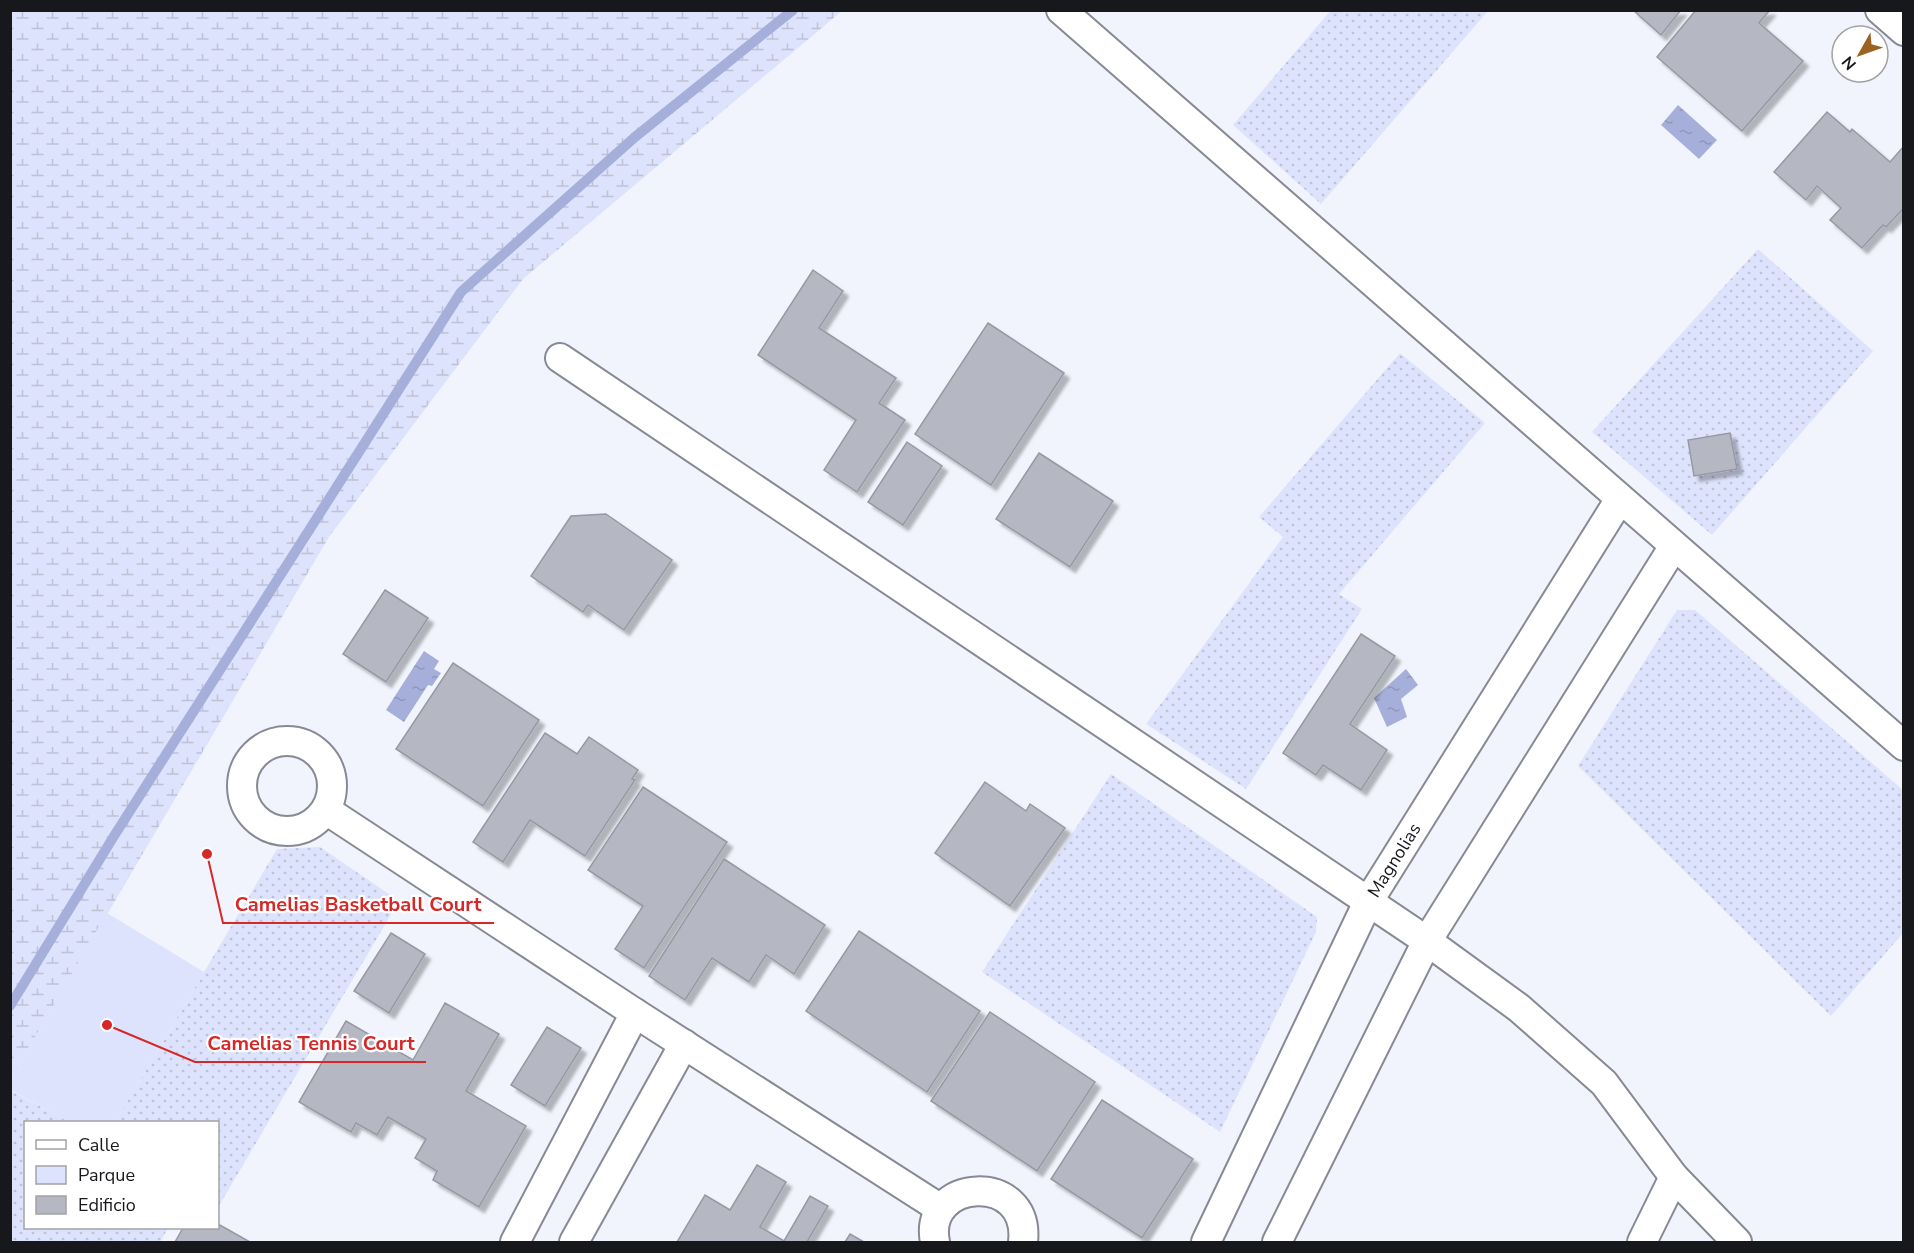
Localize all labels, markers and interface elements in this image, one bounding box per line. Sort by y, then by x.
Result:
north arrow [1830,24,1890,84]
text: N [1837,51,1862,75]
street label: Magnolias [1362,818,1426,902]
callout: Camelias Basketball Court [223,885,494,923]
text: Camelias Basketball Court [235,891,482,918]
callout: Camelias Tennis Court [195,1024,426,1062]
text: Camelias Tennis Court [207,1030,415,1057]
legend [24,1121,219,1229]
text: Calle [78,1133,120,1157]
text: Parque [78,1163,135,1187]
text: Edificio [78,1193,136,1217]

